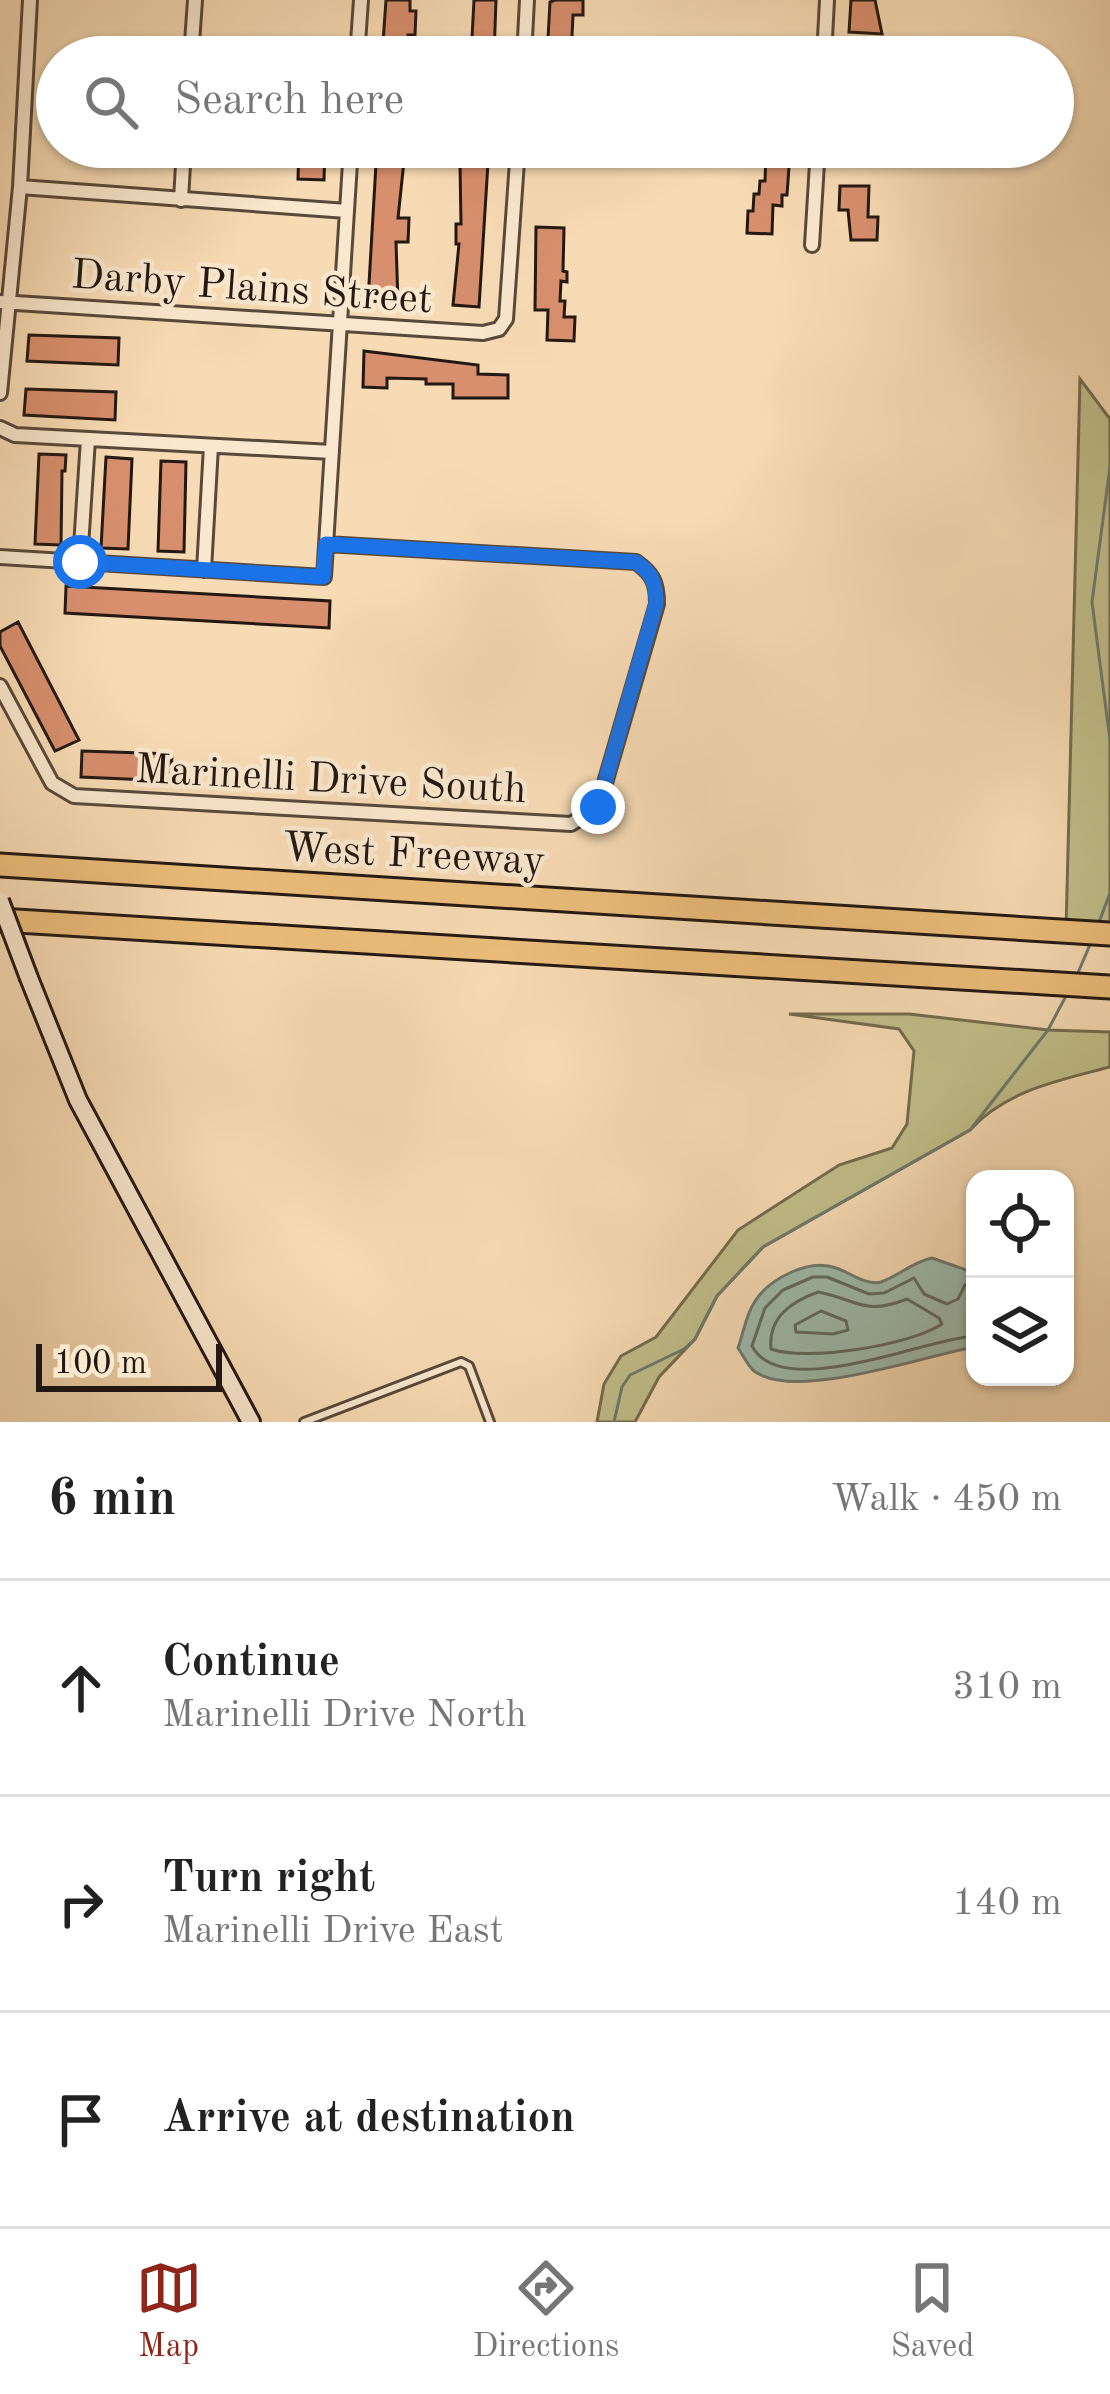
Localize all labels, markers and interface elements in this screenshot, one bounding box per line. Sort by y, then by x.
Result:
search box [36,36,1074,168]
icon: search [78,69,144,135]
text: Search here [174,79,404,124]
street label: Darby Plains Street [70,255,434,323]
route start [53,535,107,589]
street label: Marinelli Drive South [134,750,528,812]
route end [571,780,625,834]
street label: West Freeway [282,828,546,884]
map controls [966,1170,1074,1386]
button: locate [966,1170,1074,1278]
button: layers [966,1278,1074,1386]
scale bar [36,1338,222,1391]
text: 100 m [54,1348,147,1381]
text: 6 min [48,1475,176,1526]
text: Walk · 450 m [831,1480,1062,1519]
text: Continue [162,1641,340,1686]
icon: ahead [48,1655,114,1721]
text: 310 m [952,1668,1062,1707]
text: Marinelli Drive North [162,1696,527,1735]
text: Turn right [162,1857,375,1902]
icon: right [48,1871,114,1937]
text: 140 m [952,1884,1062,1923]
text: Marinelli Drive East [162,1912,503,1951]
icon: arrive [48,2087,114,2153]
text: Arrive at destination [162,2097,575,2142]
tab: Map [136,2255,202,2368]
tab: Directions [473,2255,619,2368]
tab: Saved [890,2255,974,2368]

